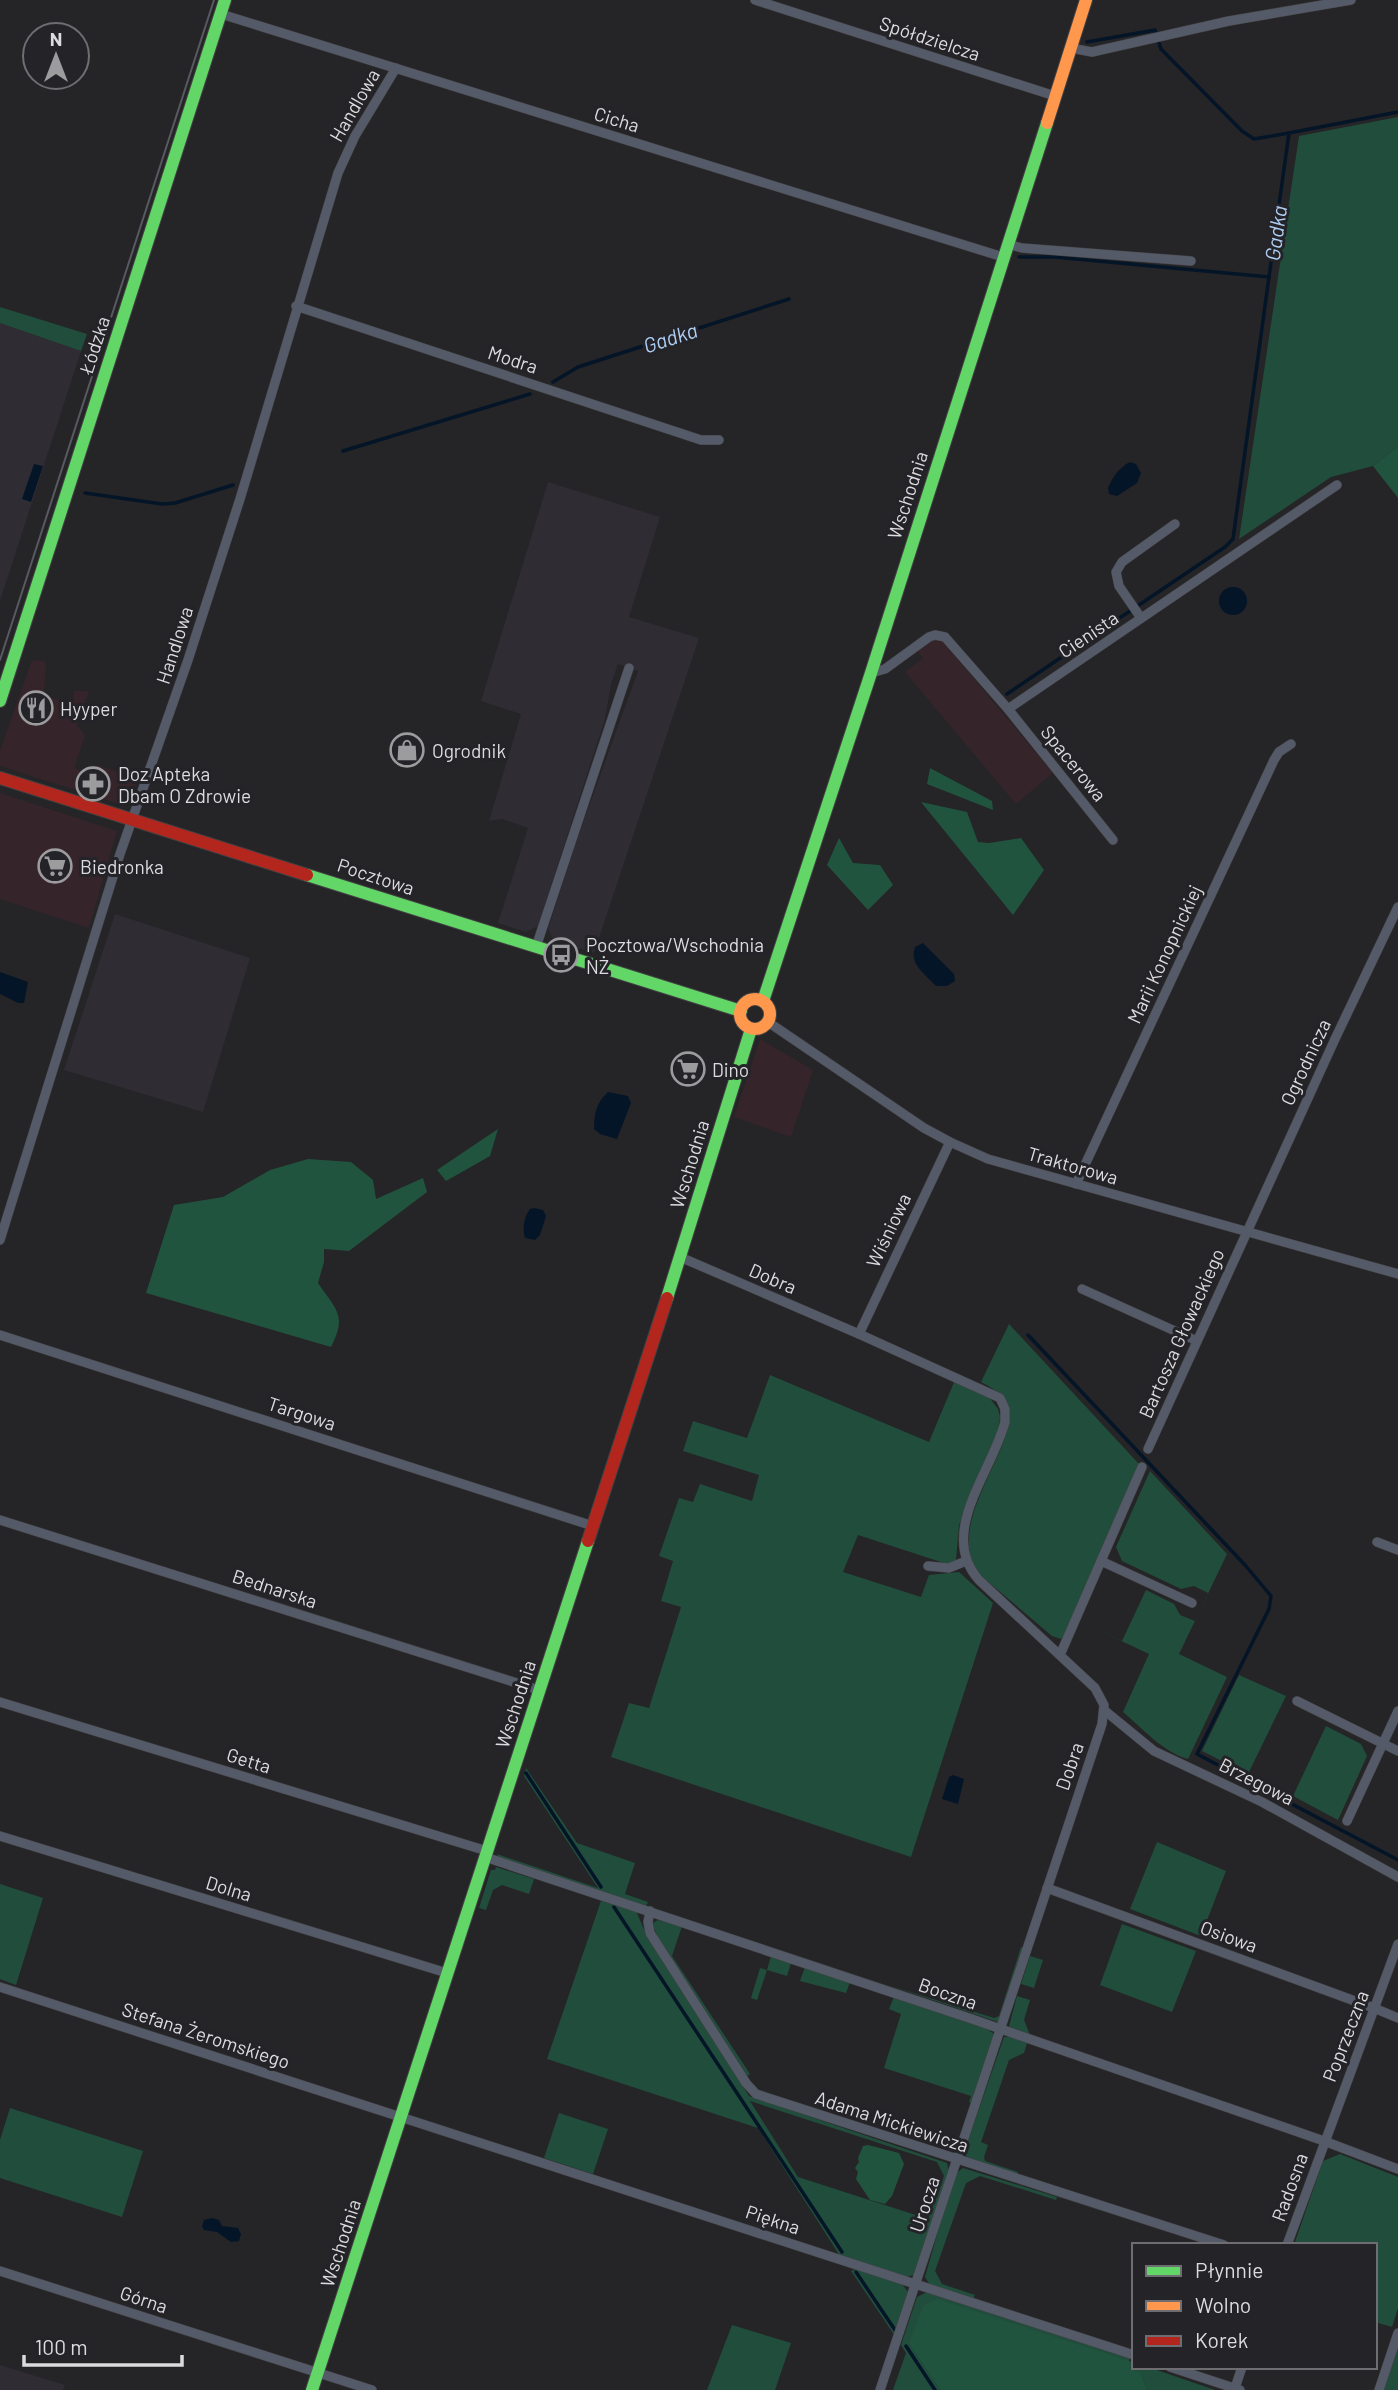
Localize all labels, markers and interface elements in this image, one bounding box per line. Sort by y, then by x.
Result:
street label: Spółdzielcza [877,11,983,65]
north arrow [21,21,91,91]
text: N [50,27,62,50]
street label: Handlowa [324,65,384,145]
street label: Cicha [592,101,642,137]
water label: Gadka [1259,204,1291,262]
street label: Łódzka [74,313,114,378]
water label: Gadka [640,317,700,357]
street label: Modra [485,340,541,378]
street label: Wschodnia [882,448,932,542]
street label: Handlowa [151,603,197,687]
street label: Cienista [1054,606,1122,662]
restaurant icon: Hyyper [17,689,55,727]
place label: Hyyper [60,697,117,720]
street label: Spacerowa [1036,720,1112,806]
shop icon: Ogrodnik [388,731,426,769]
place label: Ogrodnik [432,739,506,762]
place label: Doz Apteka Dbam O Zdrowie [118,762,251,807]
pharmacy icon: Doz Apteka Dbam O Zdrowie [74,765,112,803]
supermarket icon: Biedronka [36,847,74,885]
street label: Pocztowa [335,853,417,899]
place label: Biedronka [80,855,164,878]
street label: Marii Konopnickiej [1122,881,1206,1027]
place label: Pocztowa/Wschodnia NŻ [586,933,764,978]
bus stop icon: Pocztowa/Wschodnia NŻ [542,936,580,974]
street label: Ogrodnicza [1275,1015,1335,1109]
supermarket icon: Dino [669,1050,707,1088]
place label: Dino [712,1058,749,1081]
street label: Wschodnia [665,1117,713,1211]
street label: Traktorowa [1025,1141,1121,1189]
street label: Wiśniowa [861,1189,915,1271]
street label: Bartosza Głowackiego [1133,1245,1229,1421]
street label: Dobra [746,1258,800,1298]
street label: Targowa [265,1391,339,1435]
street label: Bednarska [230,1564,320,1612]
street label: Wschodnia [490,1657,540,1751]
street label: Dobra [1050,1739,1088,1793]
street label: Getta [224,1742,274,1778]
street label: Brzegowa [1216,1752,1298,1810]
street label: Dolna [203,1870,255,1906]
street label: Osiowa [1197,1915,1261,1957]
street label: Boczna [916,1972,980,2014]
street label: Poprzeczna [1317,1987,1373,2085]
street label: Stefana Żeromskiego [119,1997,293,2073]
street label: Adama Mickiewicza [812,2085,972,2157]
street label: Radosna [1266,2150,1312,2224]
street label: Urocza [904,2173,944,2235]
street label: Wschodnia [315,2196,365,2290]
street label: Piękna [743,2199,803,2239]
legend [1132,2243,1377,2369]
text: Płynnie [1195,2257,1263,2282]
street label: Górna [117,2281,171,2317]
text: Wolno [1195,2292,1251,2317]
scale bar [24,2324,182,2368]
text: Korek [1195,2327,1248,2352]
text: 100 m [35,2334,88,2359]

